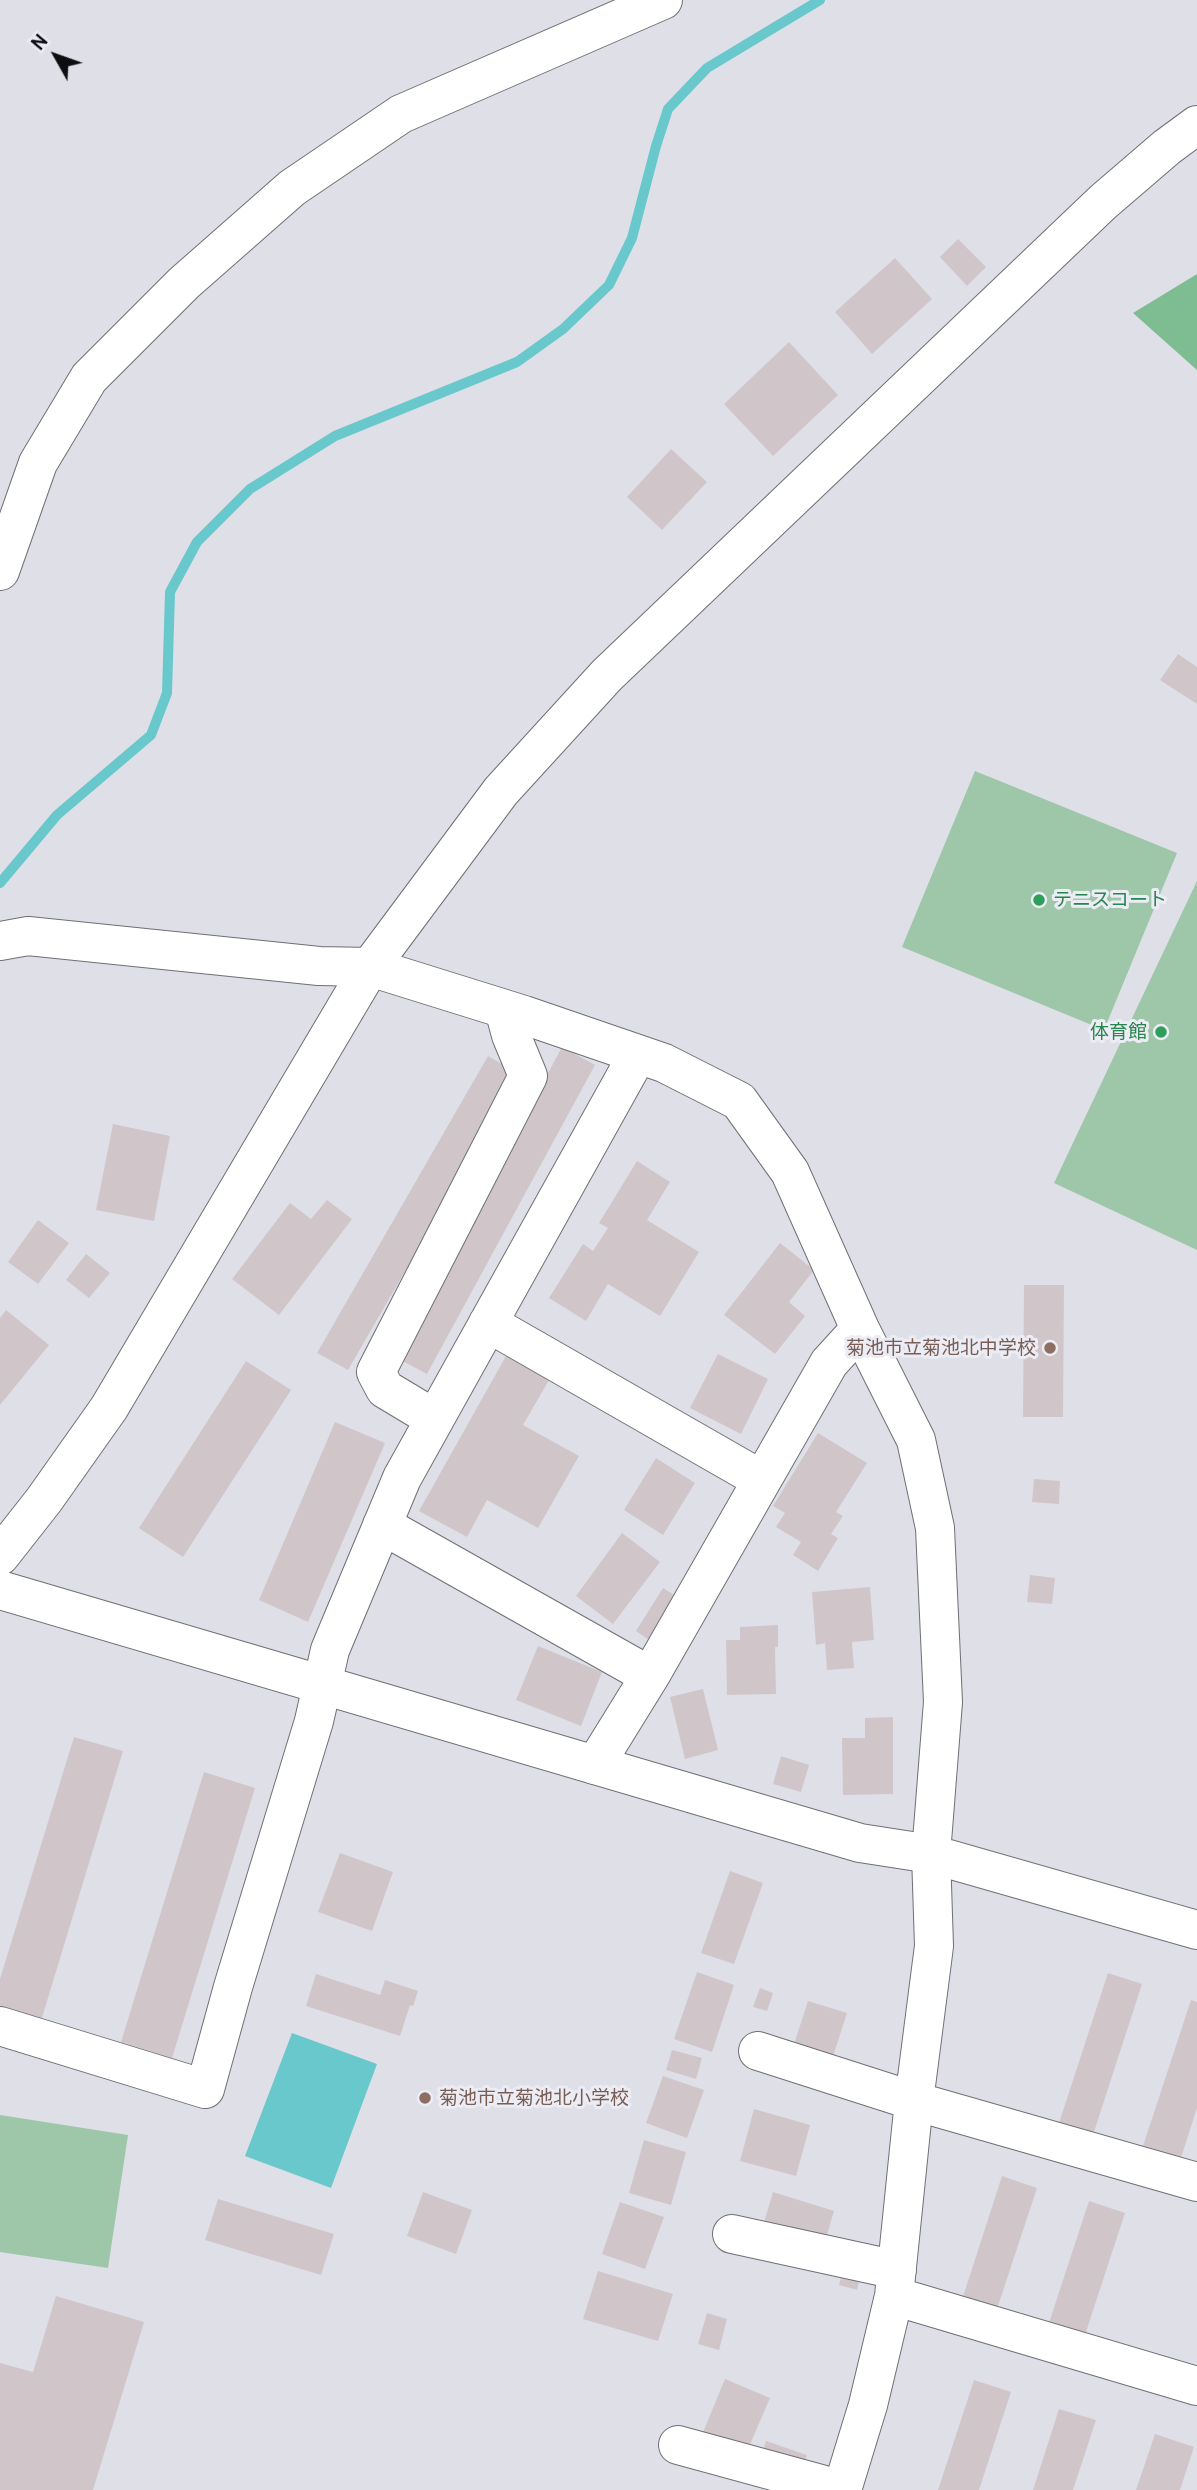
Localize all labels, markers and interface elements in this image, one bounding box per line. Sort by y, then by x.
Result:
north arrow [21,21,91,91]
text: N [26,30,53,55]
place label: テニスコート [1053,889,1167,911]
marker: テニスコート [1031,892,1047,908]
place label: 体育館 [1090,1021,1147,1043]
marker: 体育館 [1153,1024,1169,1040]
place label: 菊池市立菊池北中学校 [846,1337,1036,1359]
marker: 菊池市立菊池北中学校 [1042,1340,1058,1356]
place label: 菊池市立菊池北小学校 [439,2087,629,2109]
marker: 菊池市立菊池北小学校 [417,2090,433,2106]

